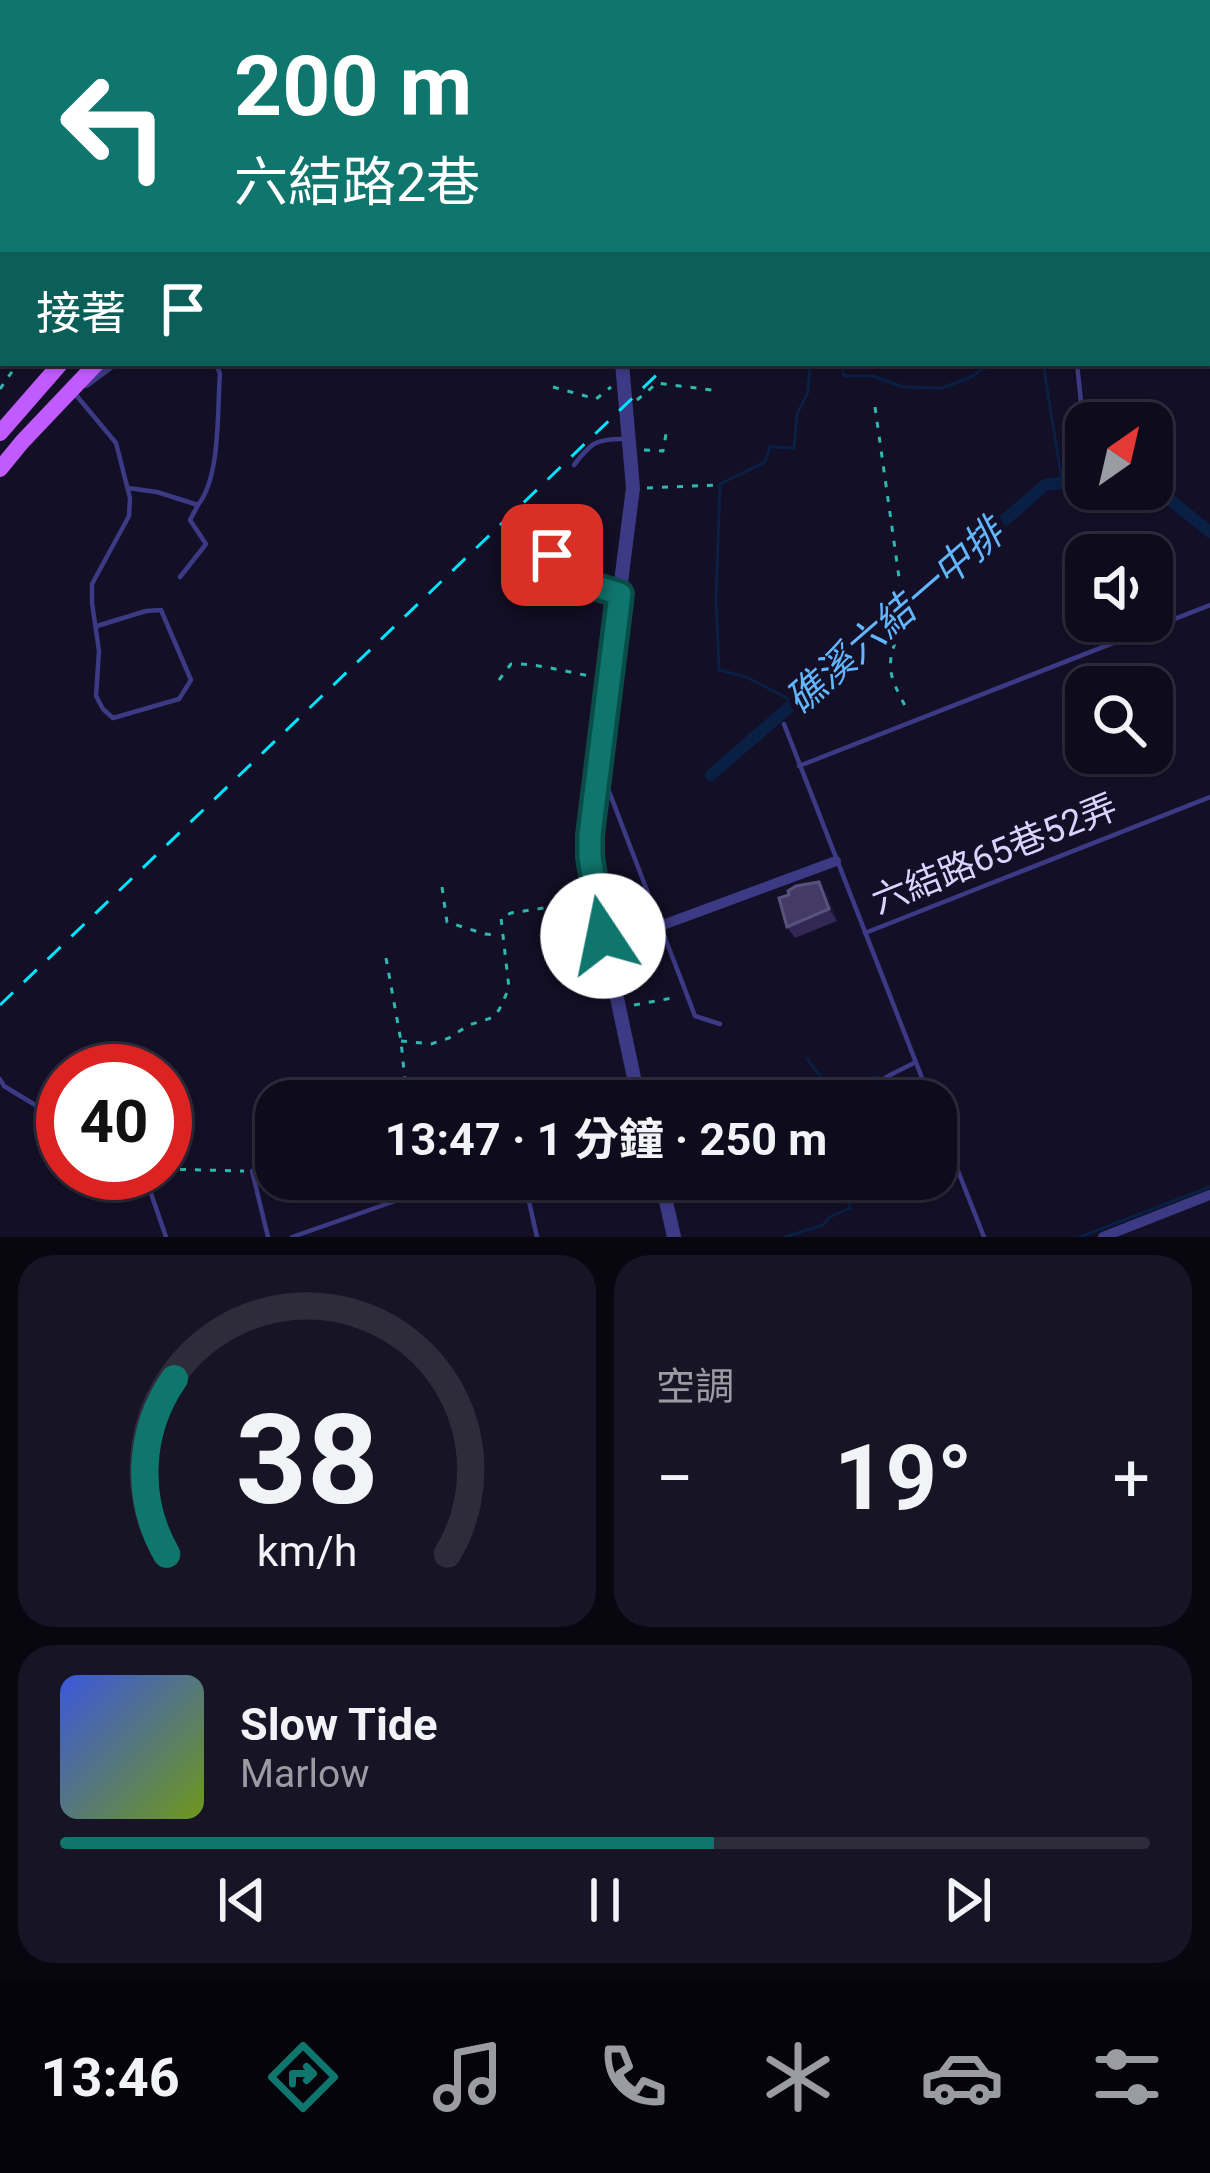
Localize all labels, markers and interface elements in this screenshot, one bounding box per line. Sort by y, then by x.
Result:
text: 200 m [234,37,472,136]
icon: left [36,48,192,204]
text: 六結路2巷 [234,151,480,214]
icon: arrive [150,276,216,342]
text: 接著 [36,287,126,340]
north arrow [1065,402,1173,510]
map controls [1065,402,1173,774]
pin [501,504,603,606]
water label: 礁溪六結一中排 [777,507,1017,724]
icon: arrive [519,522,585,588]
button: sound [1065,534,1173,642]
button: search [1065,666,1173,774]
street label: 六結路65巷52弄 [866,786,1123,922]
position arrow [540,873,666,999]
speed limit sign: 40 [36,1044,192,1200]
text: 13:47 · 1 分鐘 · 250 m [385,1113,827,1166]
text: 空調 [656,1364,734,1410]
text: 38 [235,1387,379,1533]
text: 19° [834,1426,972,1531]
text: − [656,1440,694,1517]
text: + [1113,1440,1150,1517]
text: km/h [257,1526,357,1576]
text: Slow Tide [240,1698,438,1751]
text: Marlow [240,1751,370,1797]
icon: previous [209,1867,275,1933]
icon: pause [572,1867,638,1933]
icon: next [935,1867,1001,1933]
icon: directions [261,2035,345,2119]
icon: music [426,2035,510,2119]
icon: phone [591,2035,675,2119]
icon: climate [756,2035,840,2119]
icon: car [920,2035,1004,2119]
icon: filters [1085,2035,1169,2119]
text: 13:46 [40,2046,180,2109]

